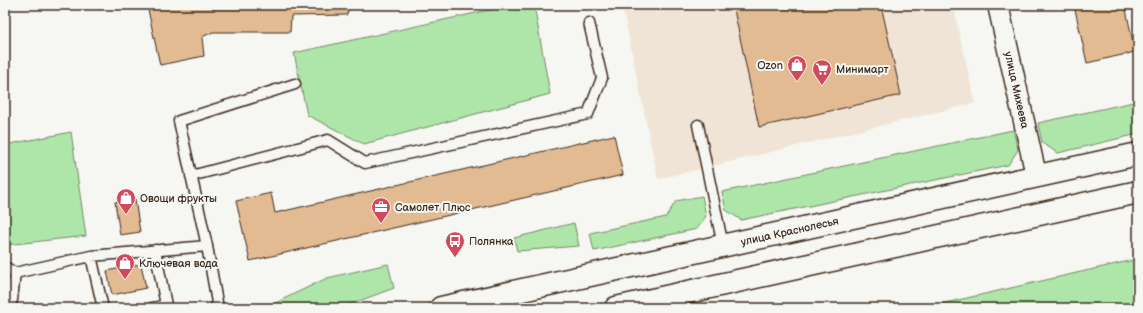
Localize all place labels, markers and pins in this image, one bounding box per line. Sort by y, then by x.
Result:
shop icon: Ozon [786,54,808,82]
supermarket icon: Минимарт [811,58,833,86]
place label: Ozon [757,59,783,72]
place label: Минимарт [836,63,889,76]
shop icon: Овощи фрукты [115,187,137,215]
place label: Овощи фрукты [140,192,217,205]
office icon: Самолет Плюс [370,196,392,224]
place label: Самолет Плюс [395,201,471,214]
bus stop icon: Полянка [444,230,466,258]
place label: Полянка [469,235,514,248]
shop icon: Ключевая вода [114,252,136,280]
place label: Ключевая вода [139,257,219,270]

